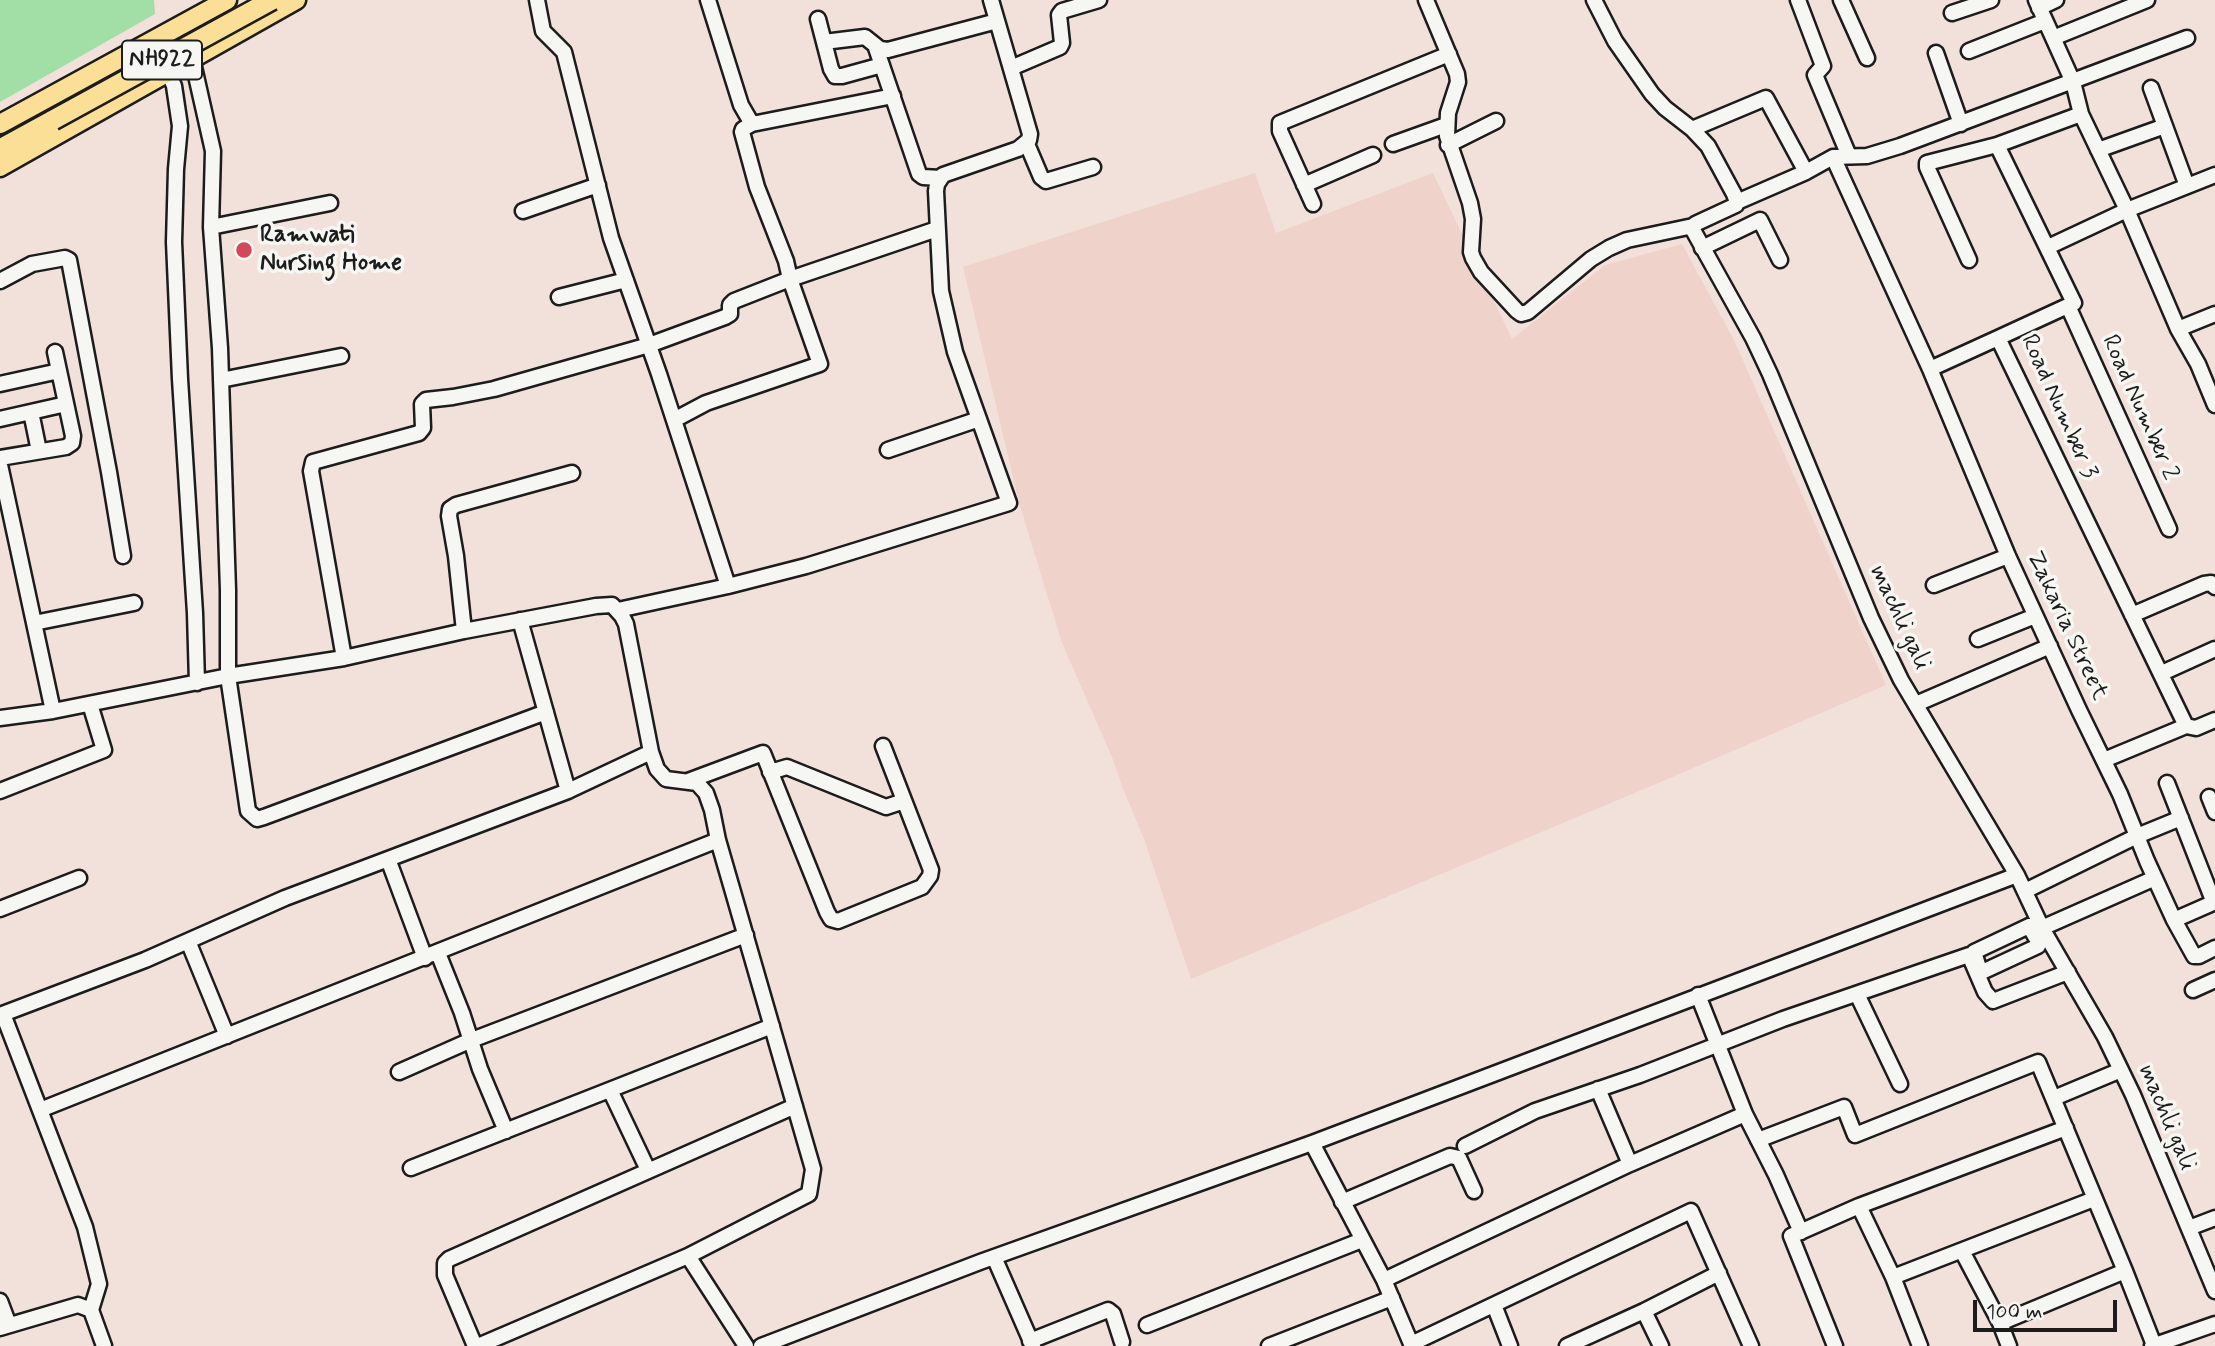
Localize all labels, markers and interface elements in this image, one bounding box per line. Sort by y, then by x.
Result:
road number: NH922 [122,40,202,80]
place label: Ramwati Nursing Home [260,222,402,278]
marker: Ramwati Nursing Home [234,240,254,260]
street label: Road Number 3 [2013,330,2103,484]
street label: Road Number 2 [2094,331,2184,485]
street label: Zakaria Street [2019,547,2113,705]
street label: machli gali [1862,561,1936,675]
street label: machli gali [2131,1061,2201,1175]
scale bar [1977,1286,2120,1330]
text: 100 m [1986,1298,2042,1326]

